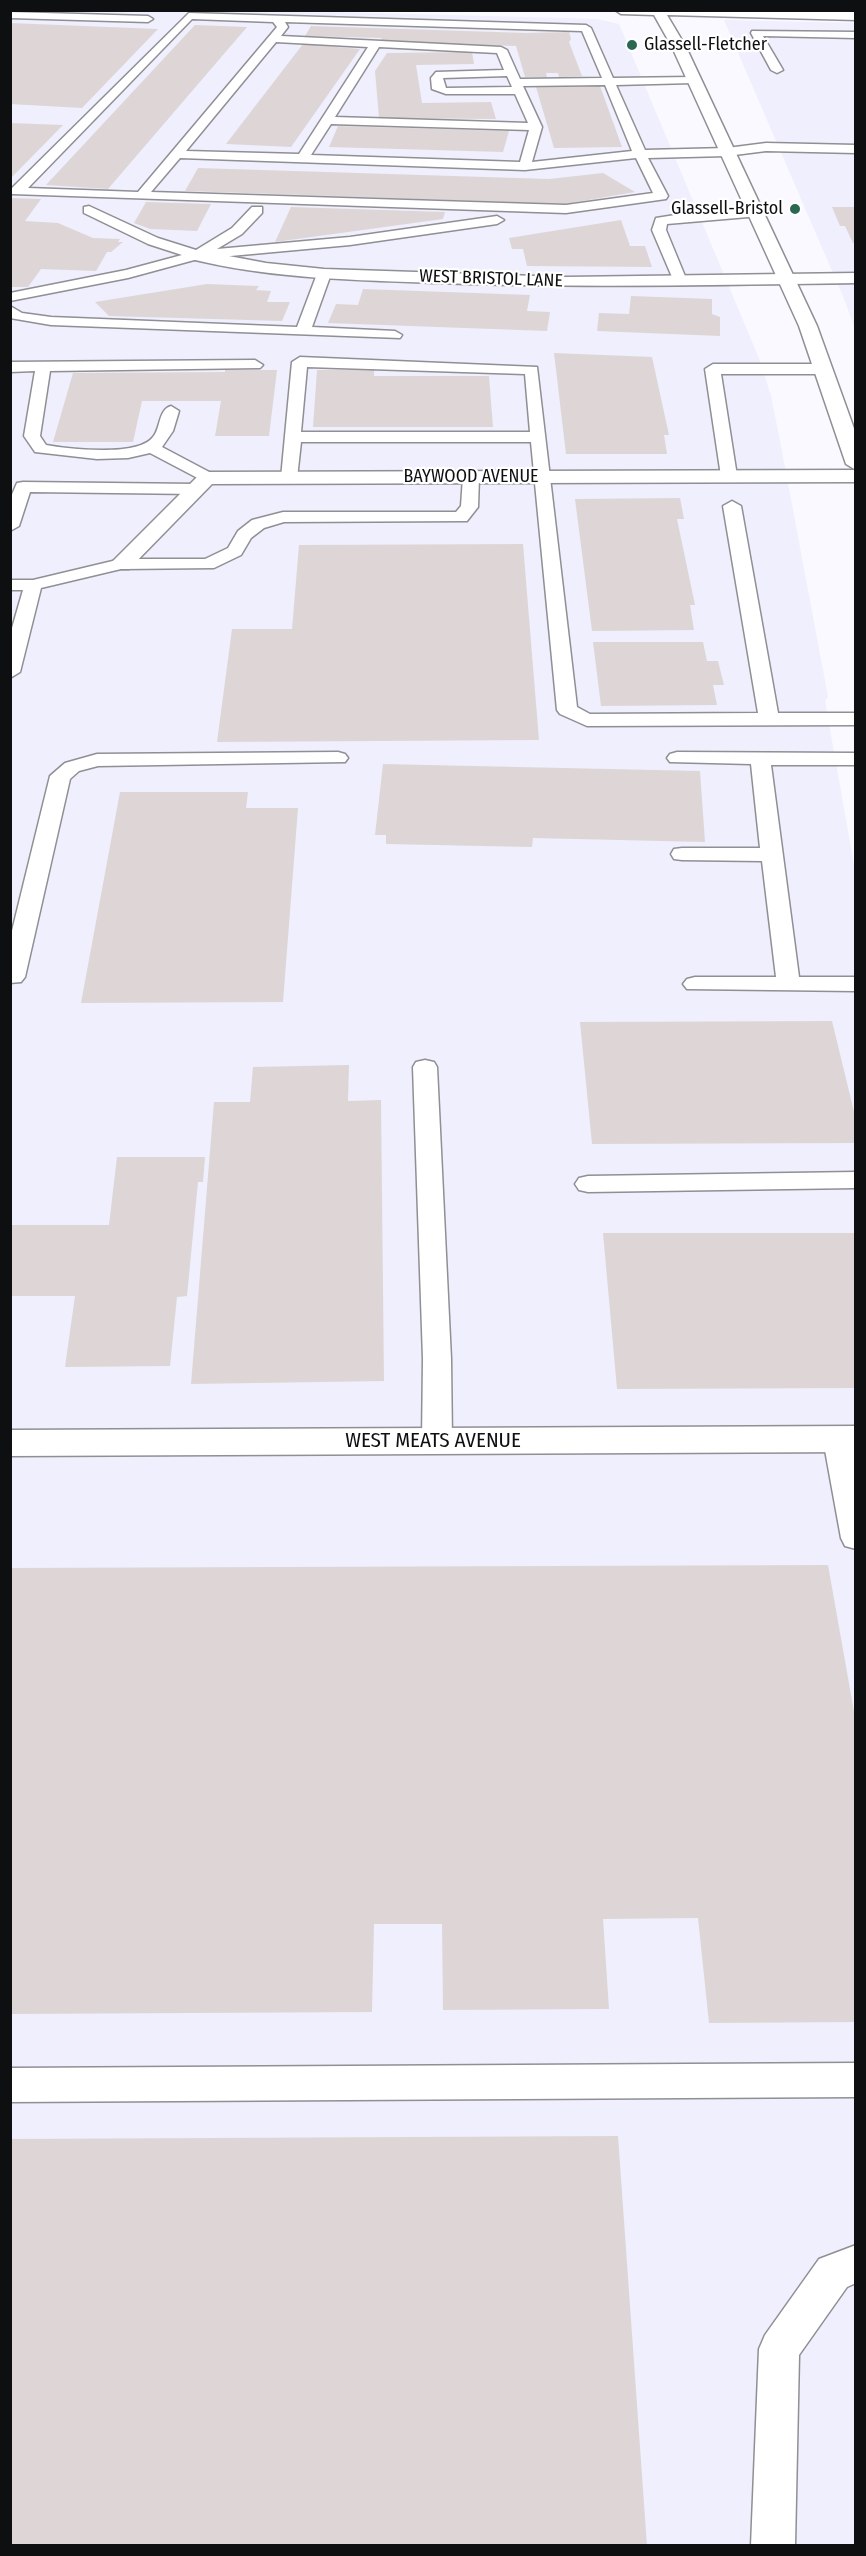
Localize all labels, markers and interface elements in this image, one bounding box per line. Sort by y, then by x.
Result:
place label: Glassell-Fletcher [644,34,767,56]
marker: Glassell-Fletcher [625,38,639,52]
place label: Glassell-Bristol [671,198,783,220]
marker: Glassell-Bristol [788,202,802,216]
street label: WEST BRISTOL LANE [419,266,563,292]
street label: BAYWOOD AVENUE [404,466,538,488]
street label: WEST MEATS AVENUE [345,1428,521,1454]

